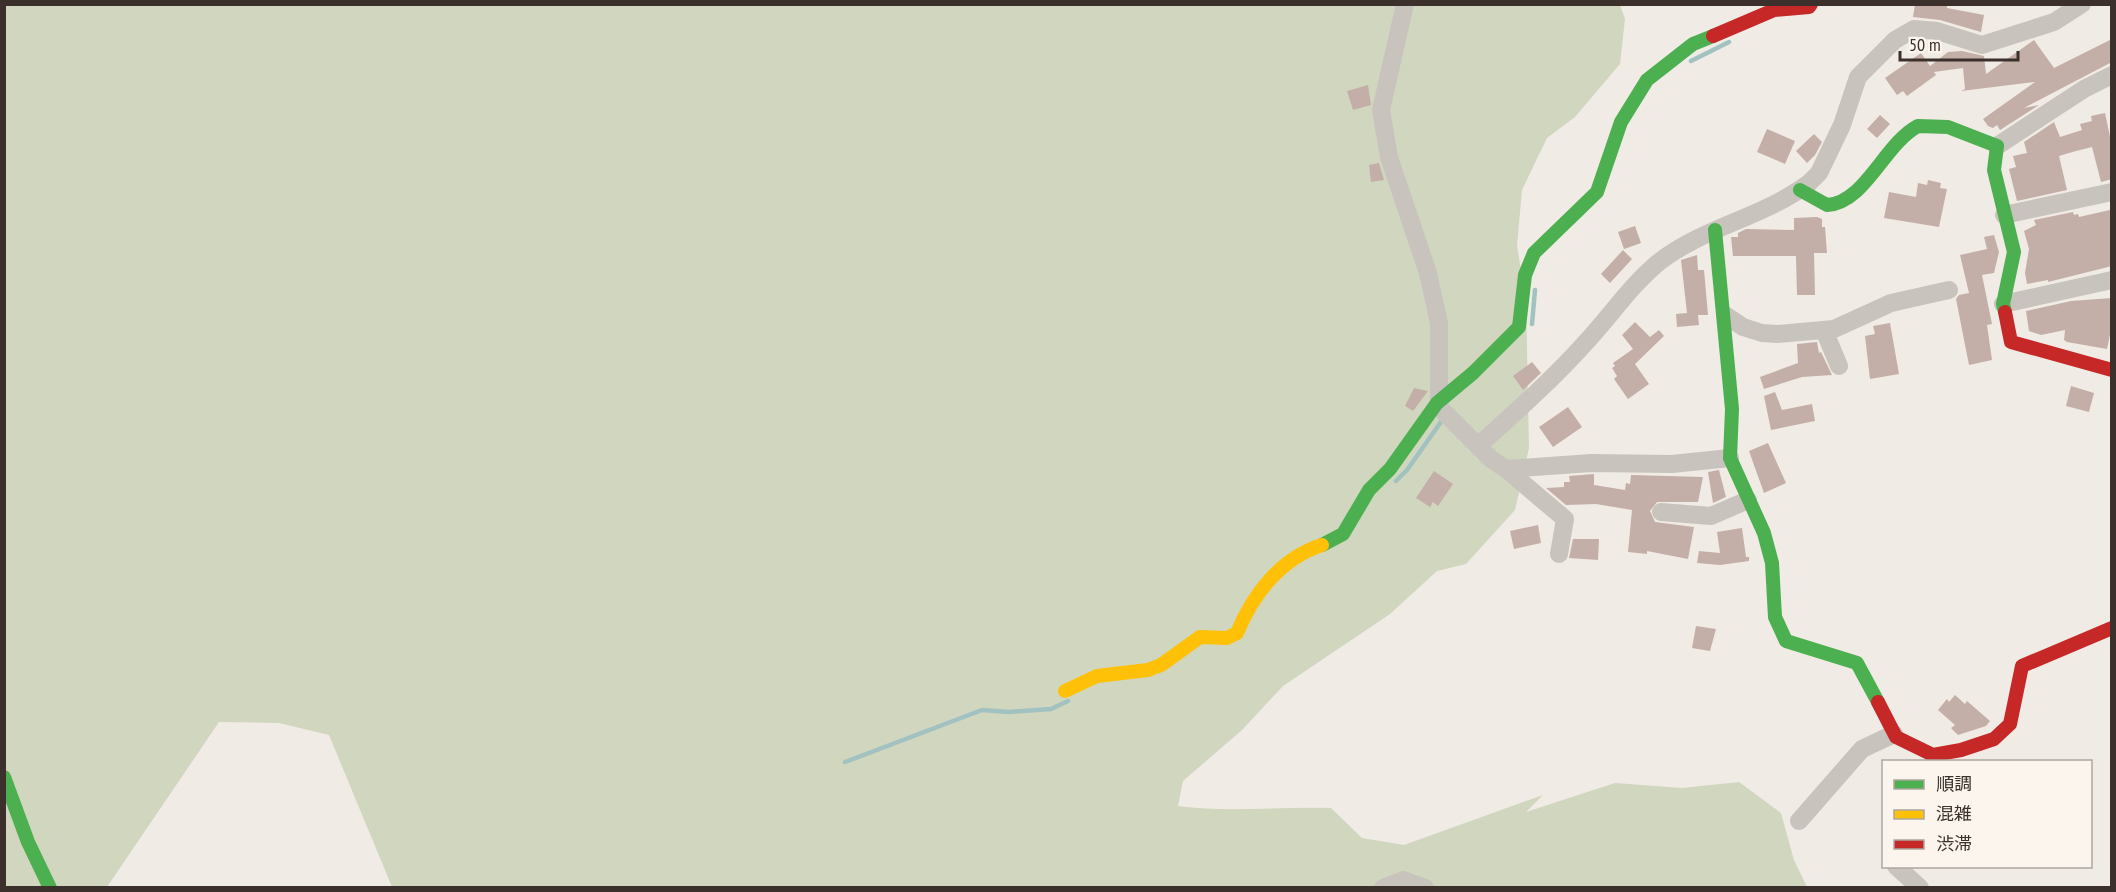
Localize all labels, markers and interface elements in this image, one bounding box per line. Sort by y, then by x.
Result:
scale bar [1900,24,2018,62]
text: 50 m [1909,33,1941,56]
legend [1882,760,2092,868]
text: 順調 [1936,772,1972,795]
text: 混雑 [1936,802,1972,825]
text: 渋滞 [1936,832,1972,855]

